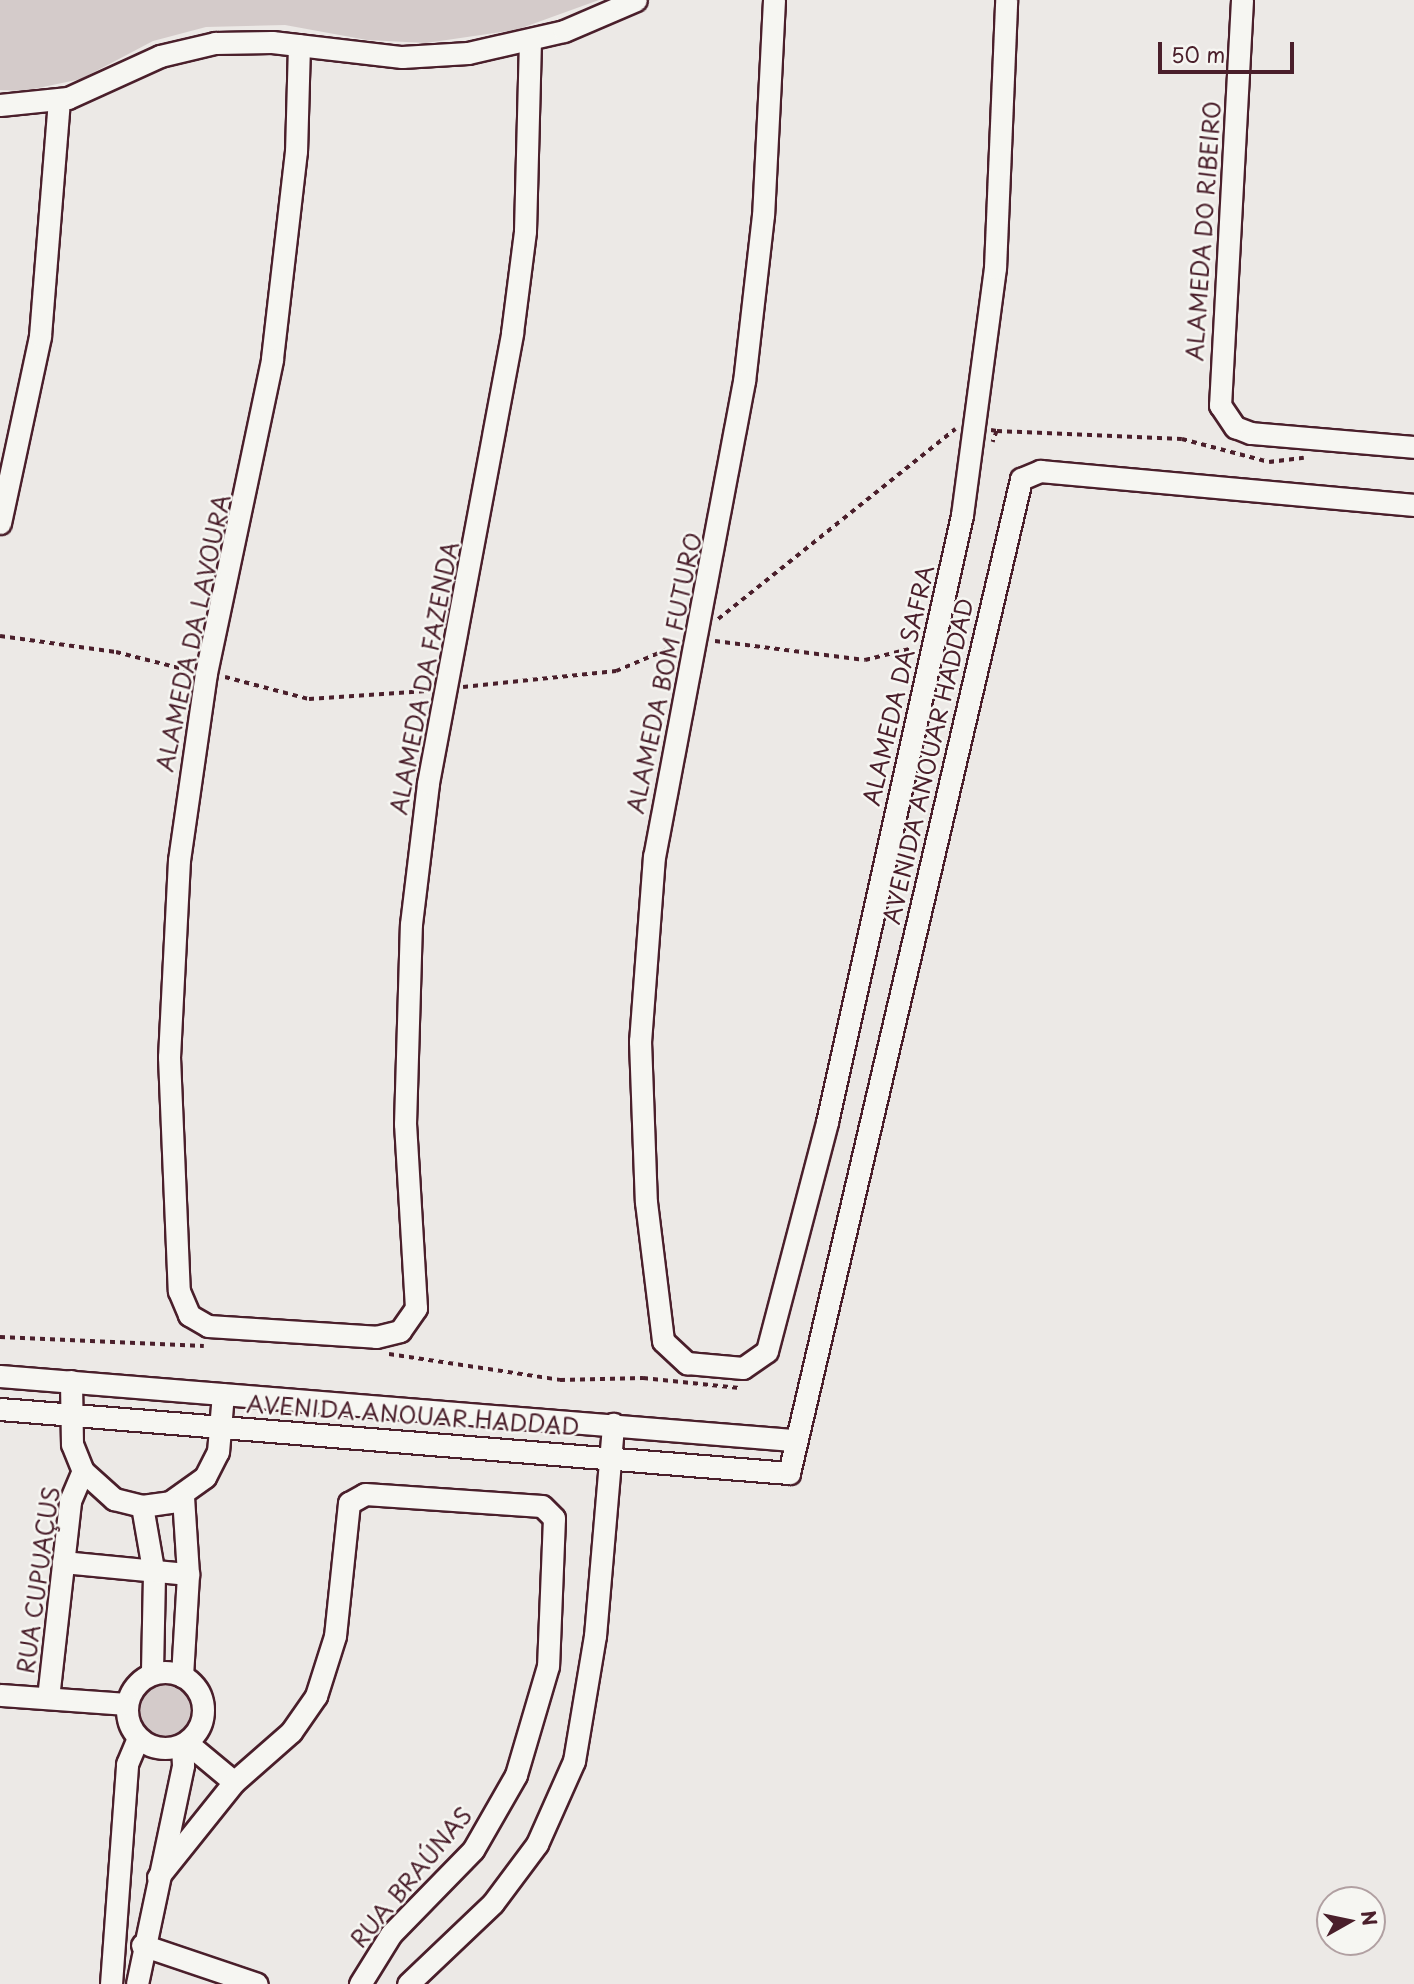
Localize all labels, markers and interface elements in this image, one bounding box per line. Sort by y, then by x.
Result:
scale bar [1162,28,1298,72]
text: 50 m [1171,38,1225,70]
street label: ALAMEDA DO RIBEIRO [1180,98,1226,364]
street label: ALAMEDA DA LAVOURA [150,491,236,775]
street label: ALAMEDA BOM FUTURO [620,528,708,818]
street label: ALAMEDA DA FAZENDA [384,538,464,818]
street label: ALAMEDA DA SAFRA [857,561,939,809]
street label: AVENIDA ANOUAR HADDAD [877,596,979,926]
street label: AVENIDA ANOUAR HADDAD [247,1390,579,1440]
street label: RUA CUPUAÇUS [11,1484,65,1676]
street label: RUA BRAÚNAS [344,1801,478,1953]
north arrow [1316,1886,1386,1956]
text: N [1355,1908,1385,1928]

